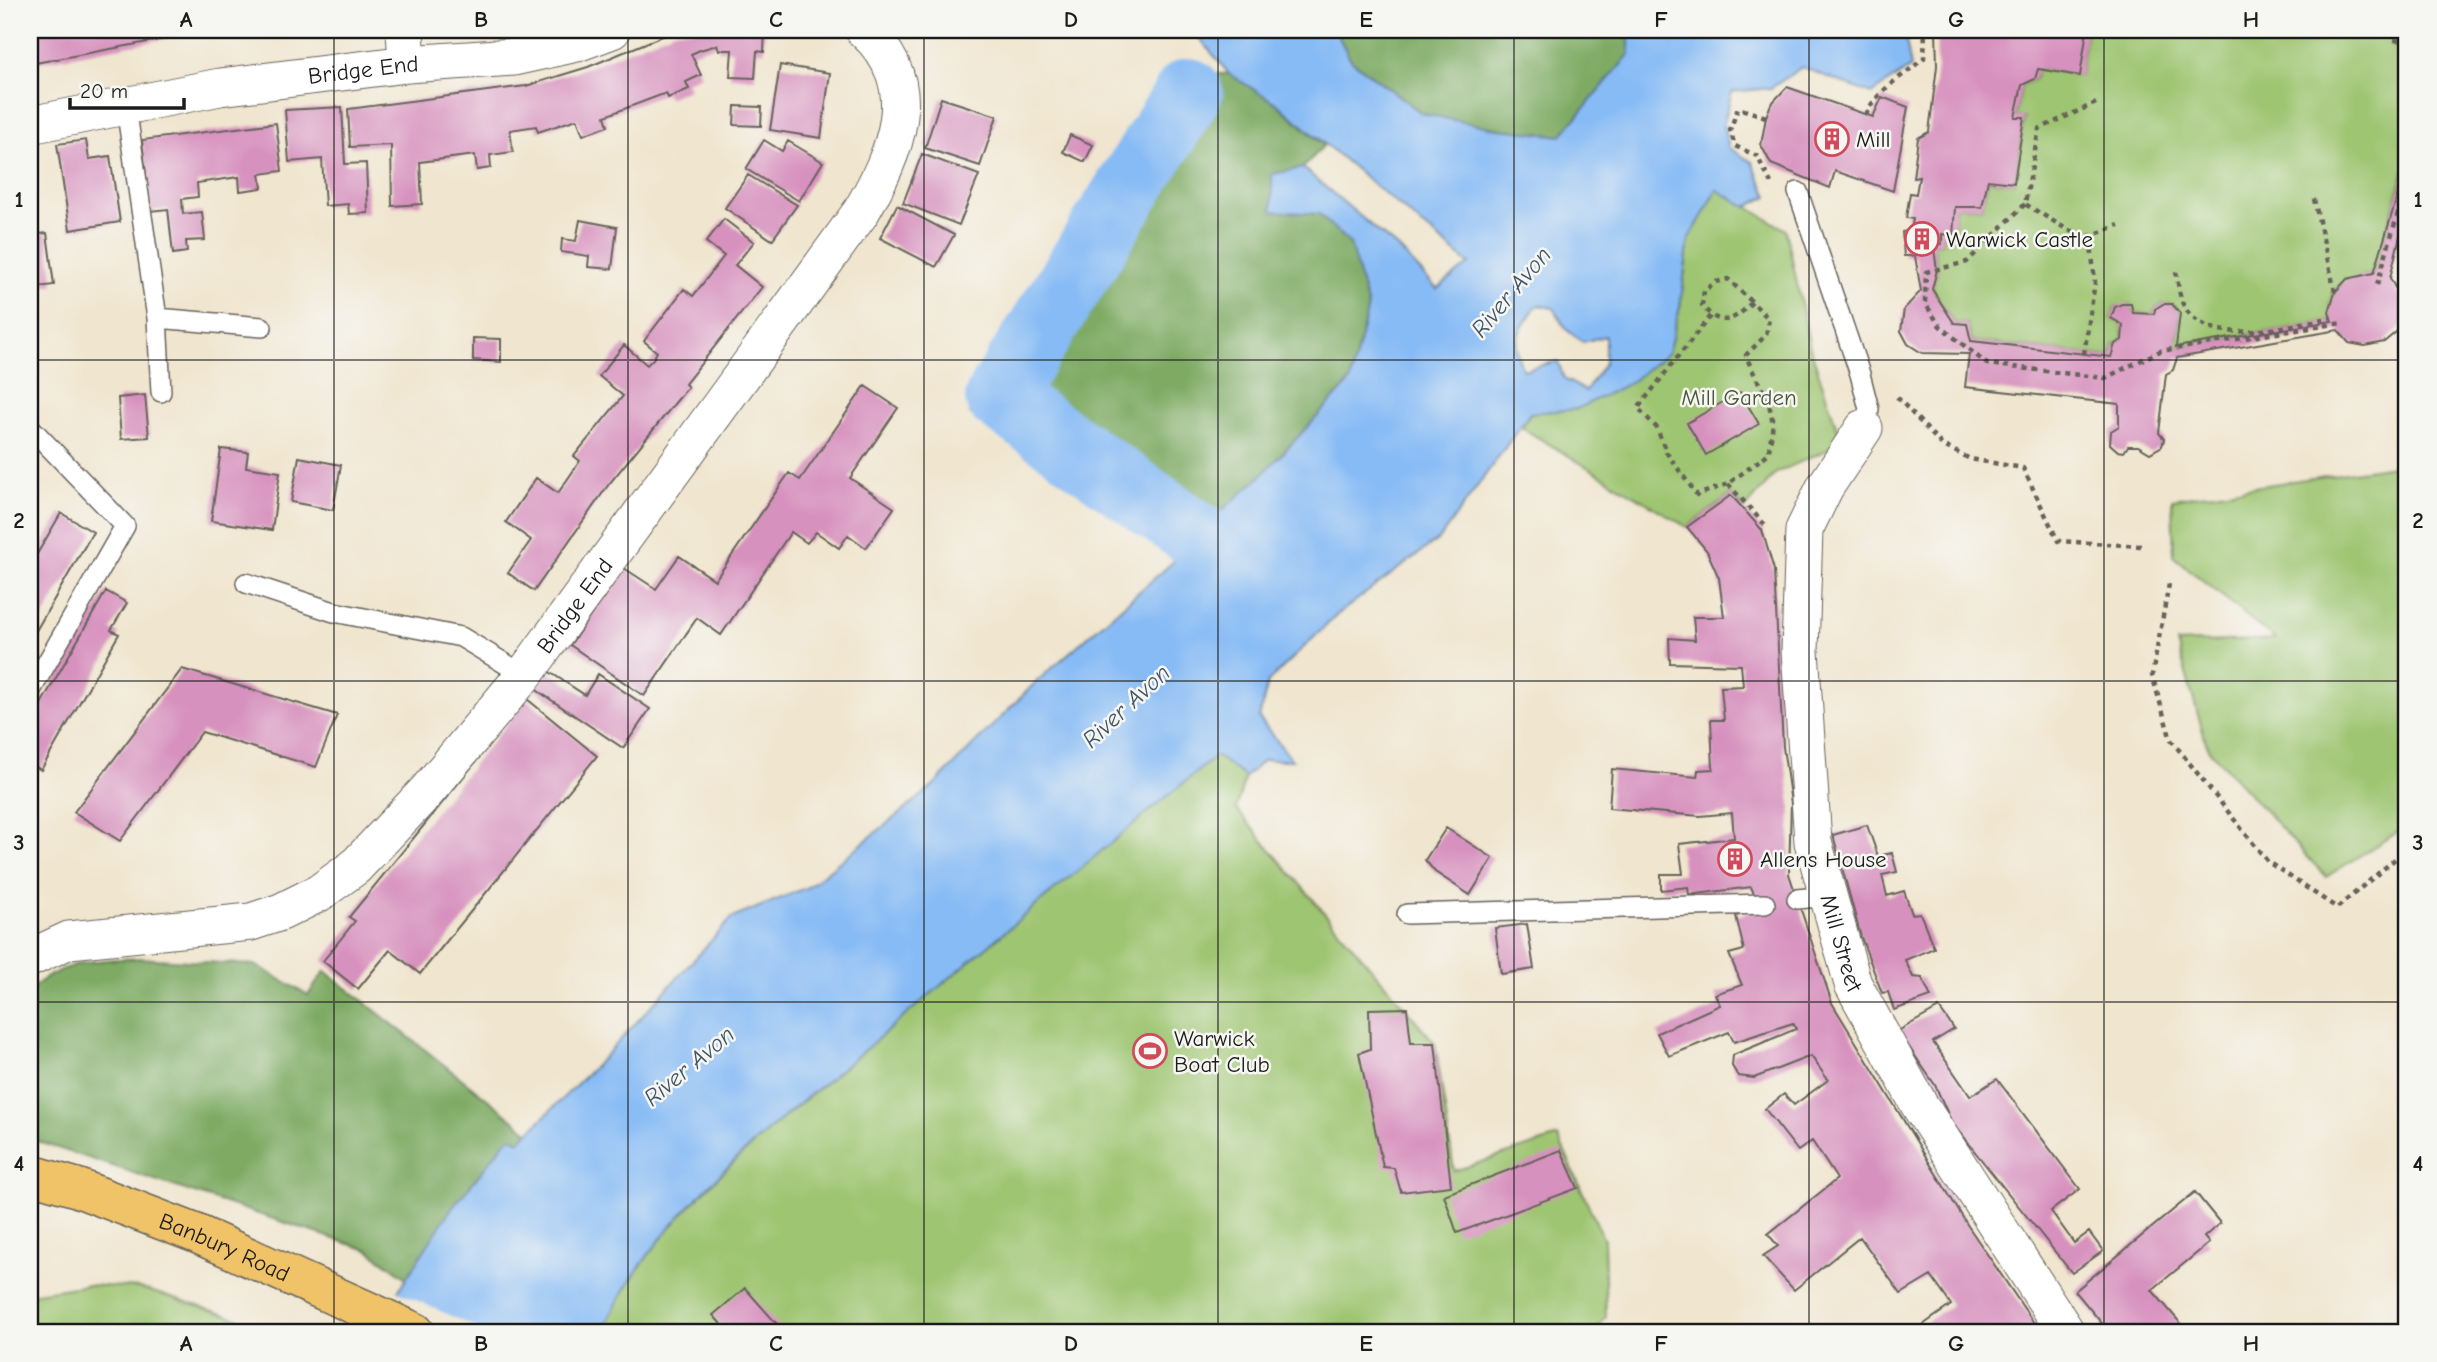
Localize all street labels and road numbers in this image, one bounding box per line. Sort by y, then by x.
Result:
street label: Bridge End [306,50,419,90]
street label: Bridge End [531,553,618,659]
street label: Mill Street [1814,891,1869,998]
street label: Banbury Road [155,1208,294,1288]

